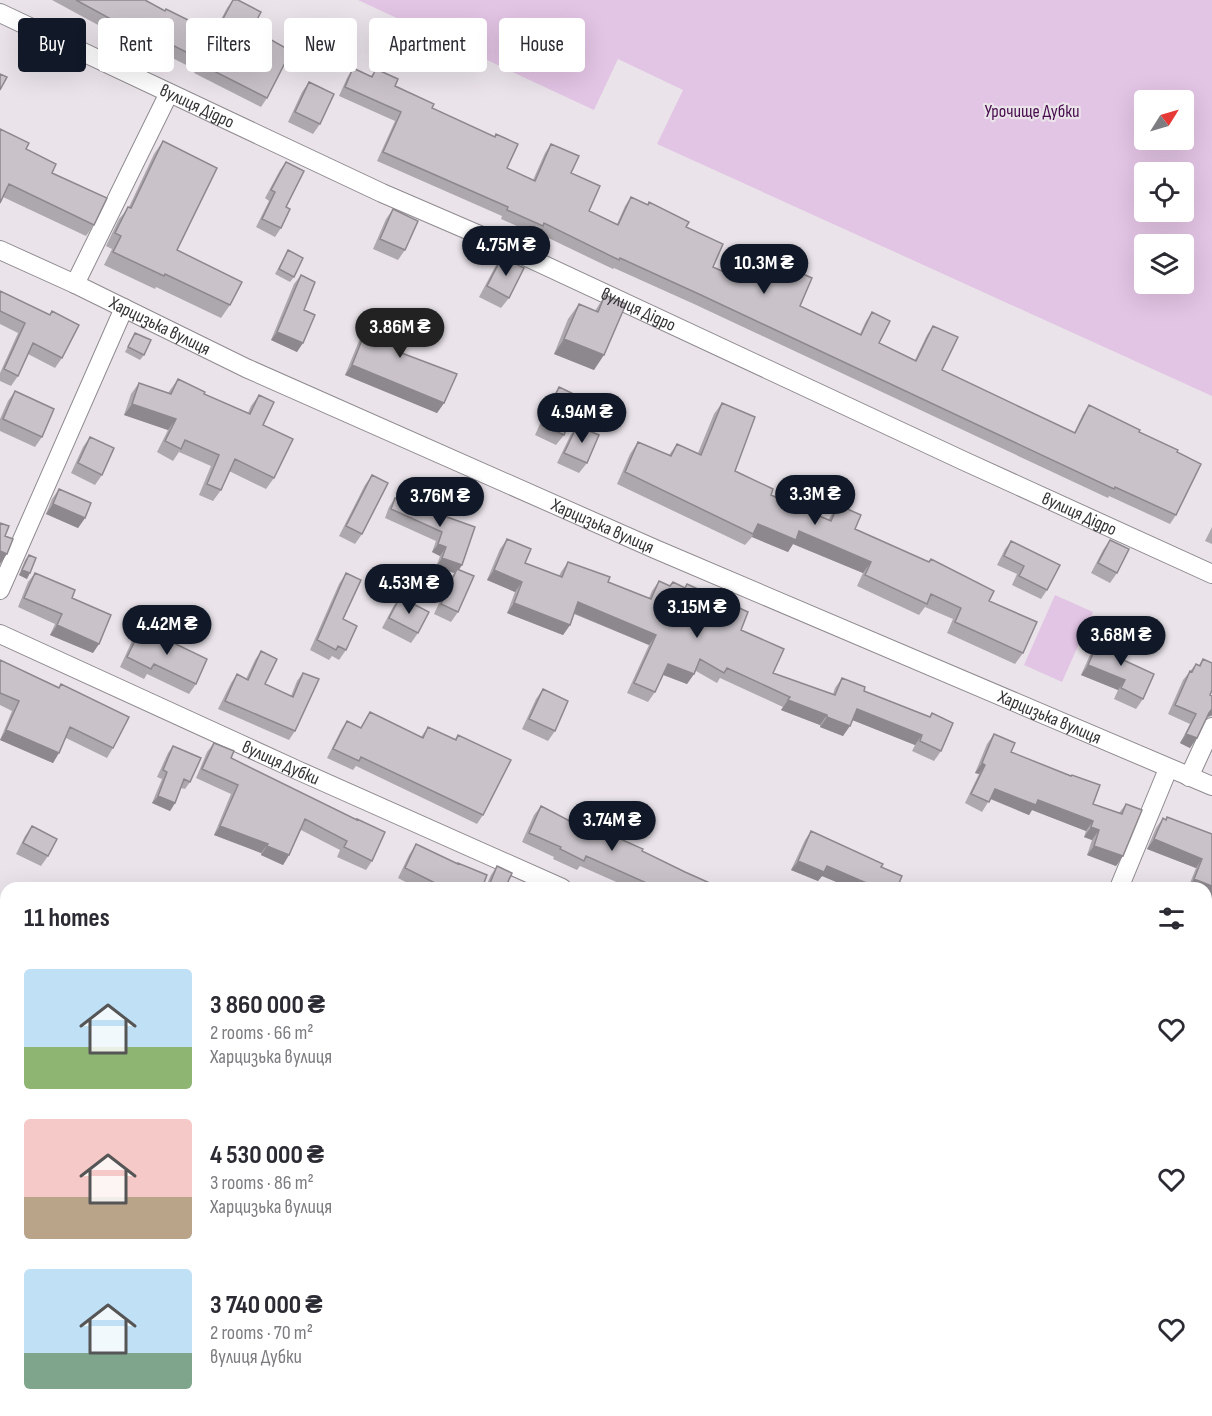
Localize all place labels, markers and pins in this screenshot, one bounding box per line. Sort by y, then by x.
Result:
pin: 4.75M ₴ [451,226,561,277]
pin: 10.3M ₴ [709,244,819,295]
pin: 3.86M ₴ [345,308,455,359]
pin: 4.94M ₴ [527,393,637,444]
pin: 3.3M ₴ [766,475,864,526]
pin: 3.76M ₴ [385,477,495,528]
pin: 4.53M ₴ [354,564,464,615]
pin: 3.15M ₴ [642,588,752,639]
pin: 4.42M ₴ [112,605,222,656]
pin: 3.68M ₴ [1066,616,1176,667]
pin: 3.74M ₴ [557,801,667,852]

